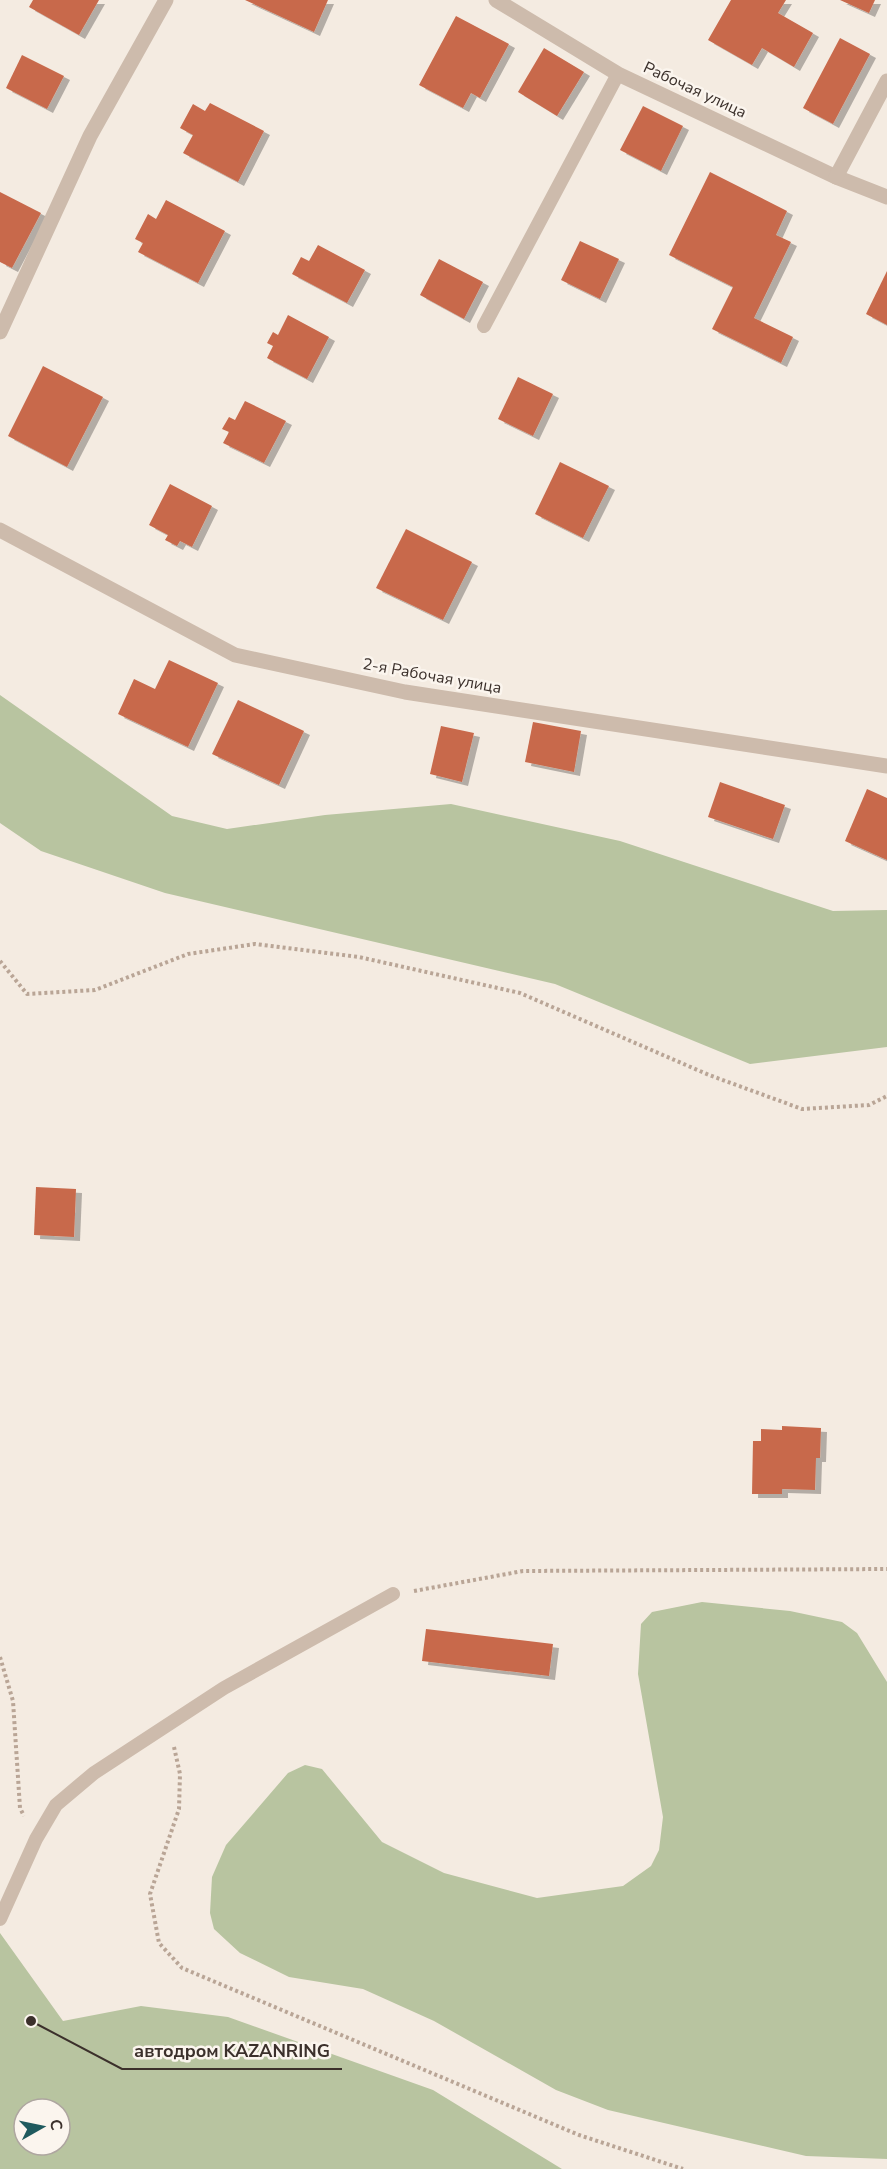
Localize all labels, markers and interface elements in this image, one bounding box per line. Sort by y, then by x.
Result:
street label: Рабочая улица [640,56,750,124]
street label: 2-я Рабочая улица [361,653,503,699]
callout: автодром KAZANRING [122,2033,342,2069]
text: автодром KAZANRING [134,2039,330,2063]
north arrow [12,2097,72,2157]
text: С [44,2118,68,2132]

